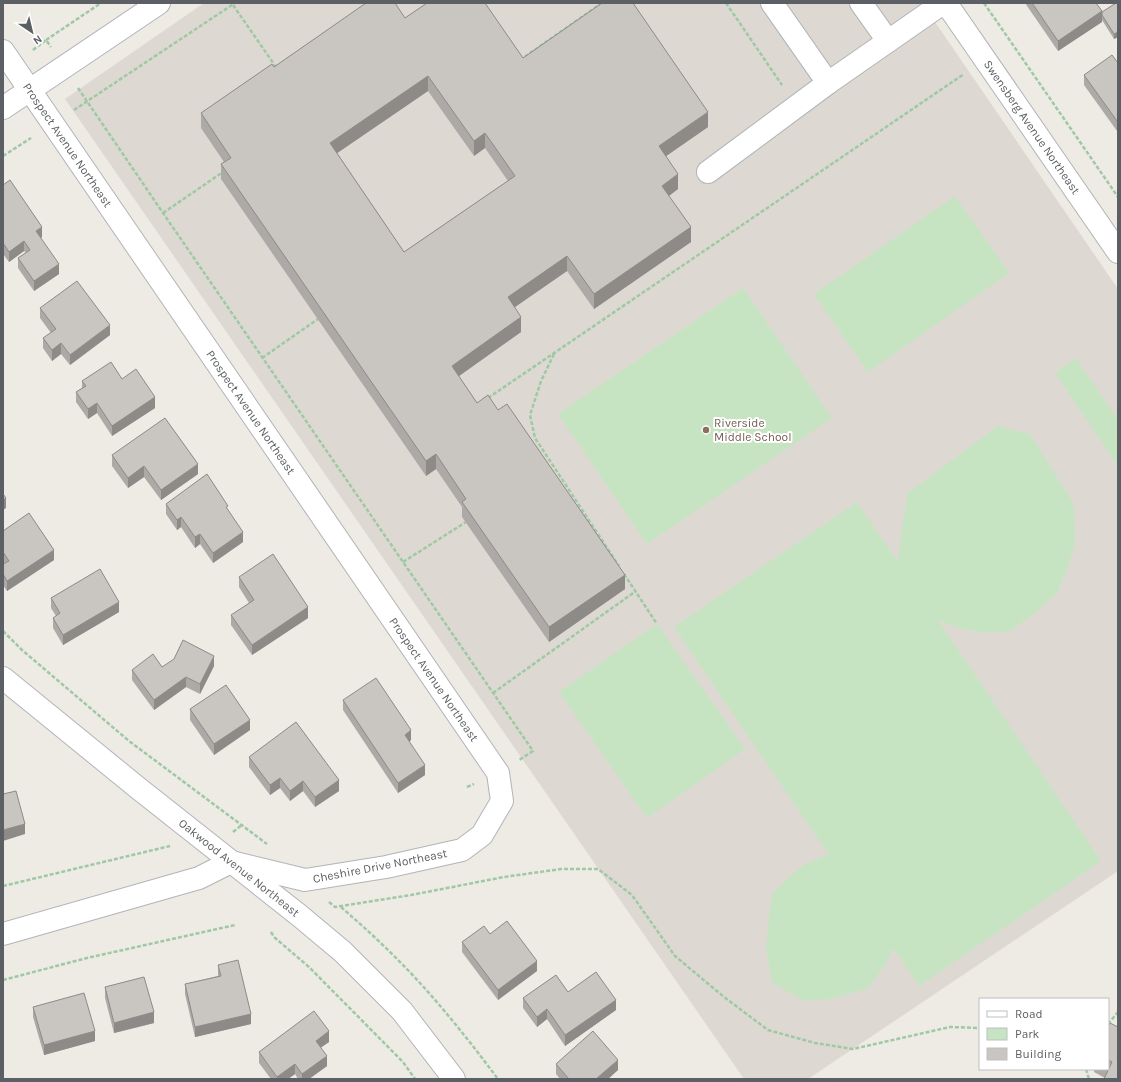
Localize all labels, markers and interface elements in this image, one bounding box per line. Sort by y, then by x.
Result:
north arrow [12,12,52,52]
text: N [30,32,44,47]
street label: Swensberg Avenue Northeast [981,58,1083,197]
street label: Prospect Avenue Northeast [20,80,115,210]
street label: Prospect Avenue Northeast [203,347,298,477]
place label: Riverside Middle School [714,416,792,444]
marker: Riverside Middle School [701,425,711,435]
street label: Prospect Avenue Northeast [386,615,482,745]
street label: Oakwood Avenue Northeast [176,816,303,920]
street label: Cheshire Drive Northeast [312,846,449,886]
legend [979,998,1109,1070]
text: Road [1015,1007,1043,1021]
text: Park [1015,1027,1040,1041]
text: Building [1015,1047,1062,1061]

